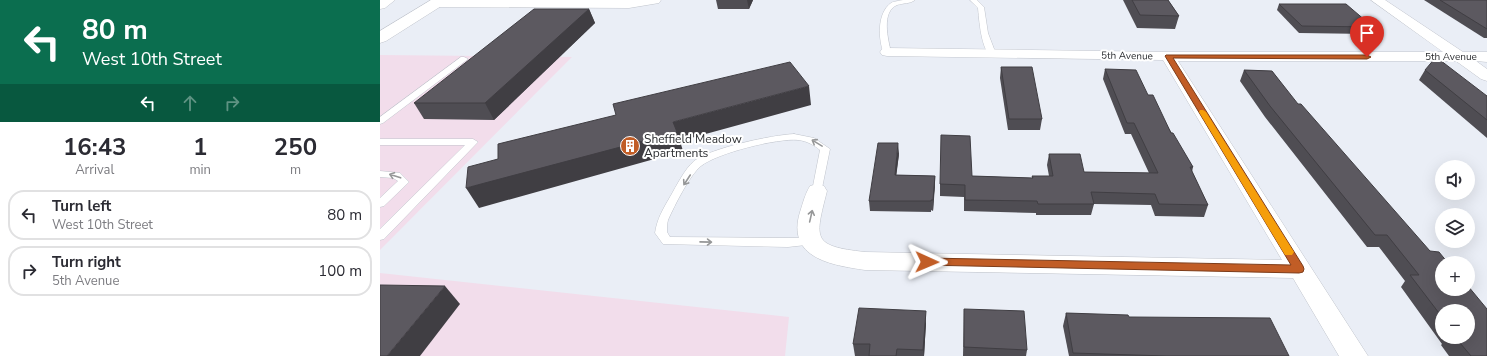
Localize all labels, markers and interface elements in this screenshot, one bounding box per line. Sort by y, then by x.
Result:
text: 80 m [82,11,148,49]
icon: left [16,16,68,68]
pin [1350,16,1384,57]
icon: arrive [1356,22,1378,44]
text: West 10th Street [82,47,222,71]
street label: 5th Avenue [1101,49,1153,63]
street label: 5th Avenue [1425,50,1477,64]
icon: left [137,92,159,114]
icon: ahead [179,92,201,114]
icon: right [221,92,243,114]
text: 16:43 [63,131,126,163]
text: 1 [193,131,207,163]
text: 250 [274,131,317,163]
place label: Sheffield Meadow Apartments [644,131,742,161]
building icon: Sheffield Meadow Apartments [619,135,641,157]
one-way arrow [811,139,823,147]
map controls [1435,160,1475,344]
button: sound [1435,160,1475,200]
text: Arrival [75,161,114,179]
text: min [189,161,211,179]
text: m [290,161,301,179]
one-way arrow [389,172,402,179]
one-way arrow [683,174,691,185]
text: Turn left [52,196,111,216]
icon: left [18,204,40,226]
text: 80 m [327,205,362,225]
button: layers [1435,208,1475,248]
one-way arrow [807,210,815,223]
text: West 10th Street [52,216,153,234]
one-way arrow [699,238,712,246]
position arrow [906,241,948,283]
text: Turn right [52,252,121,272]
button: + [1435,256,1475,296]
icon: right [18,260,40,282]
text: 100 m [318,261,362,281]
text: 5th Avenue [52,272,119,290]
button: − [1435,304,1475,344]

